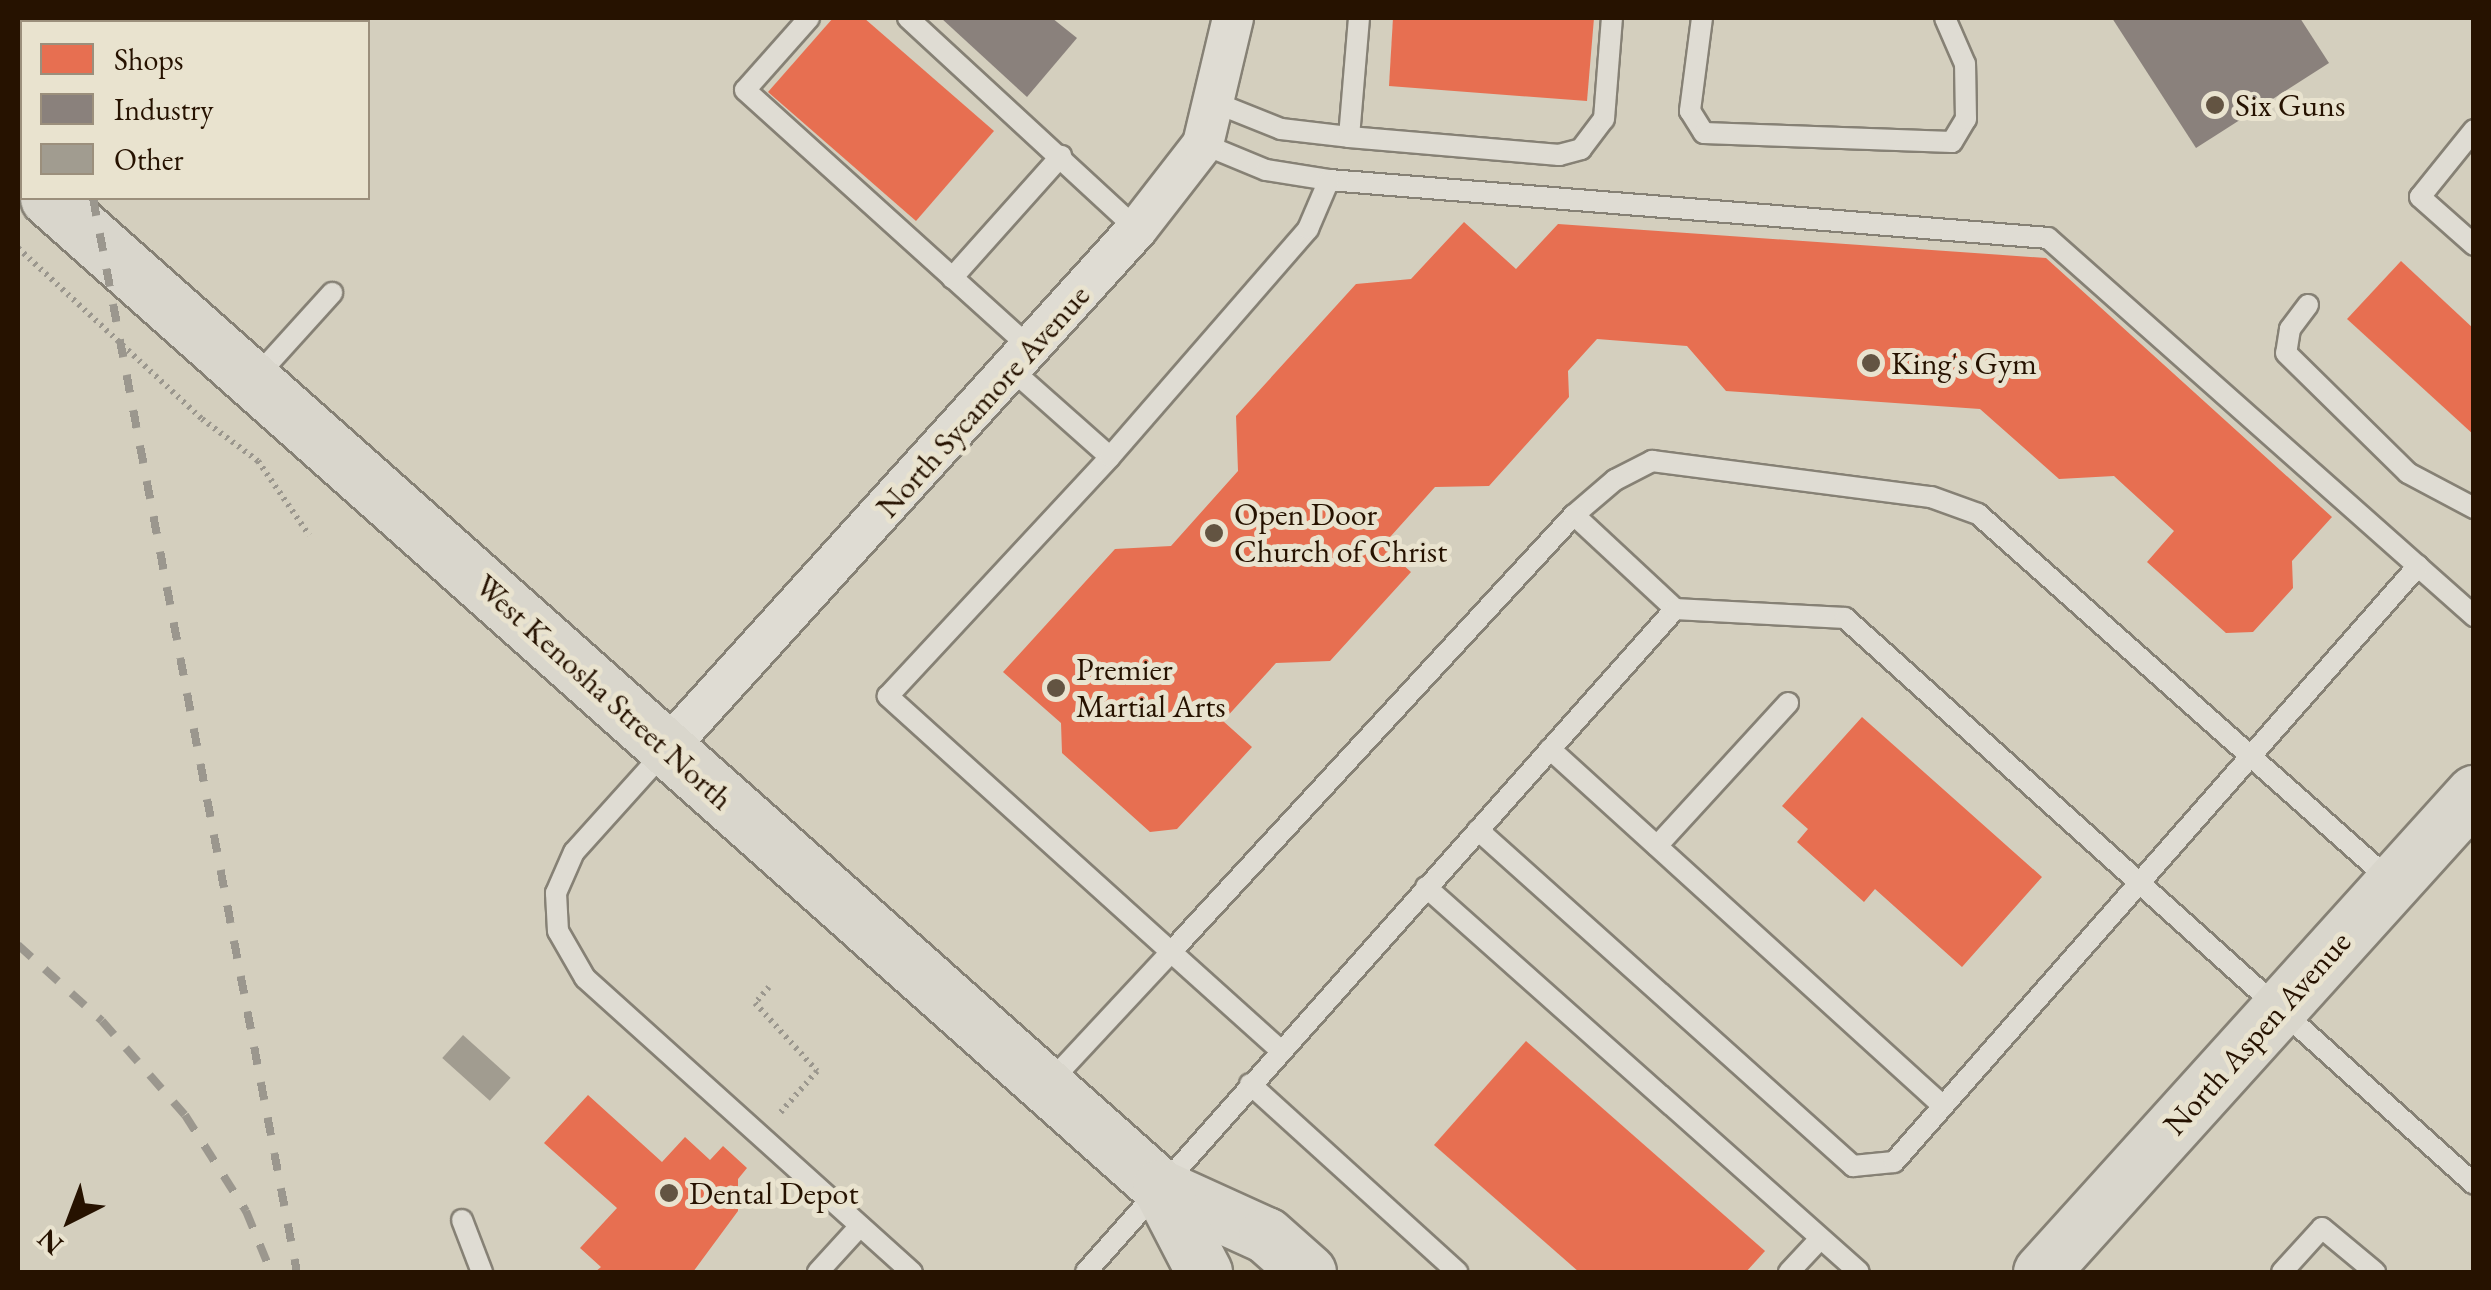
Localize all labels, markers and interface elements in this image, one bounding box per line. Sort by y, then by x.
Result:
legend [20,20,370,200]
text: Shops [114,40,184,79]
place label: Six Guns [2235,86,2345,124]
text: Industry [114,90,213,129]
marker: Six Guns [2204,94,2226,116]
text: Other [114,140,183,179]
street label: North Sycamore Avenue [868,277,1098,525]
place label: King's Gym [1891,344,2037,382]
marker: King's Gym [1860,352,1882,374]
place label: Open Door Church of Christ [1234,496,1447,571]
marker: Open Door Church of Christ [1203,522,1225,544]
street label: West Kenosha Street North [467,566,741,818]
place label: Premier Martial Arts [1076,651,1226,726]
marker: Premier Martial Arts [1045,677,1067,699]
street label: North Aspen Avenue [2155,923,2359,1143]
north arrow [20,1170,120,1270]
place label: Dental Depot [689,1174,859,1212]
marker: Dental Depot [658,1182,680,1204]
text: N [29,1221,70,1263]

